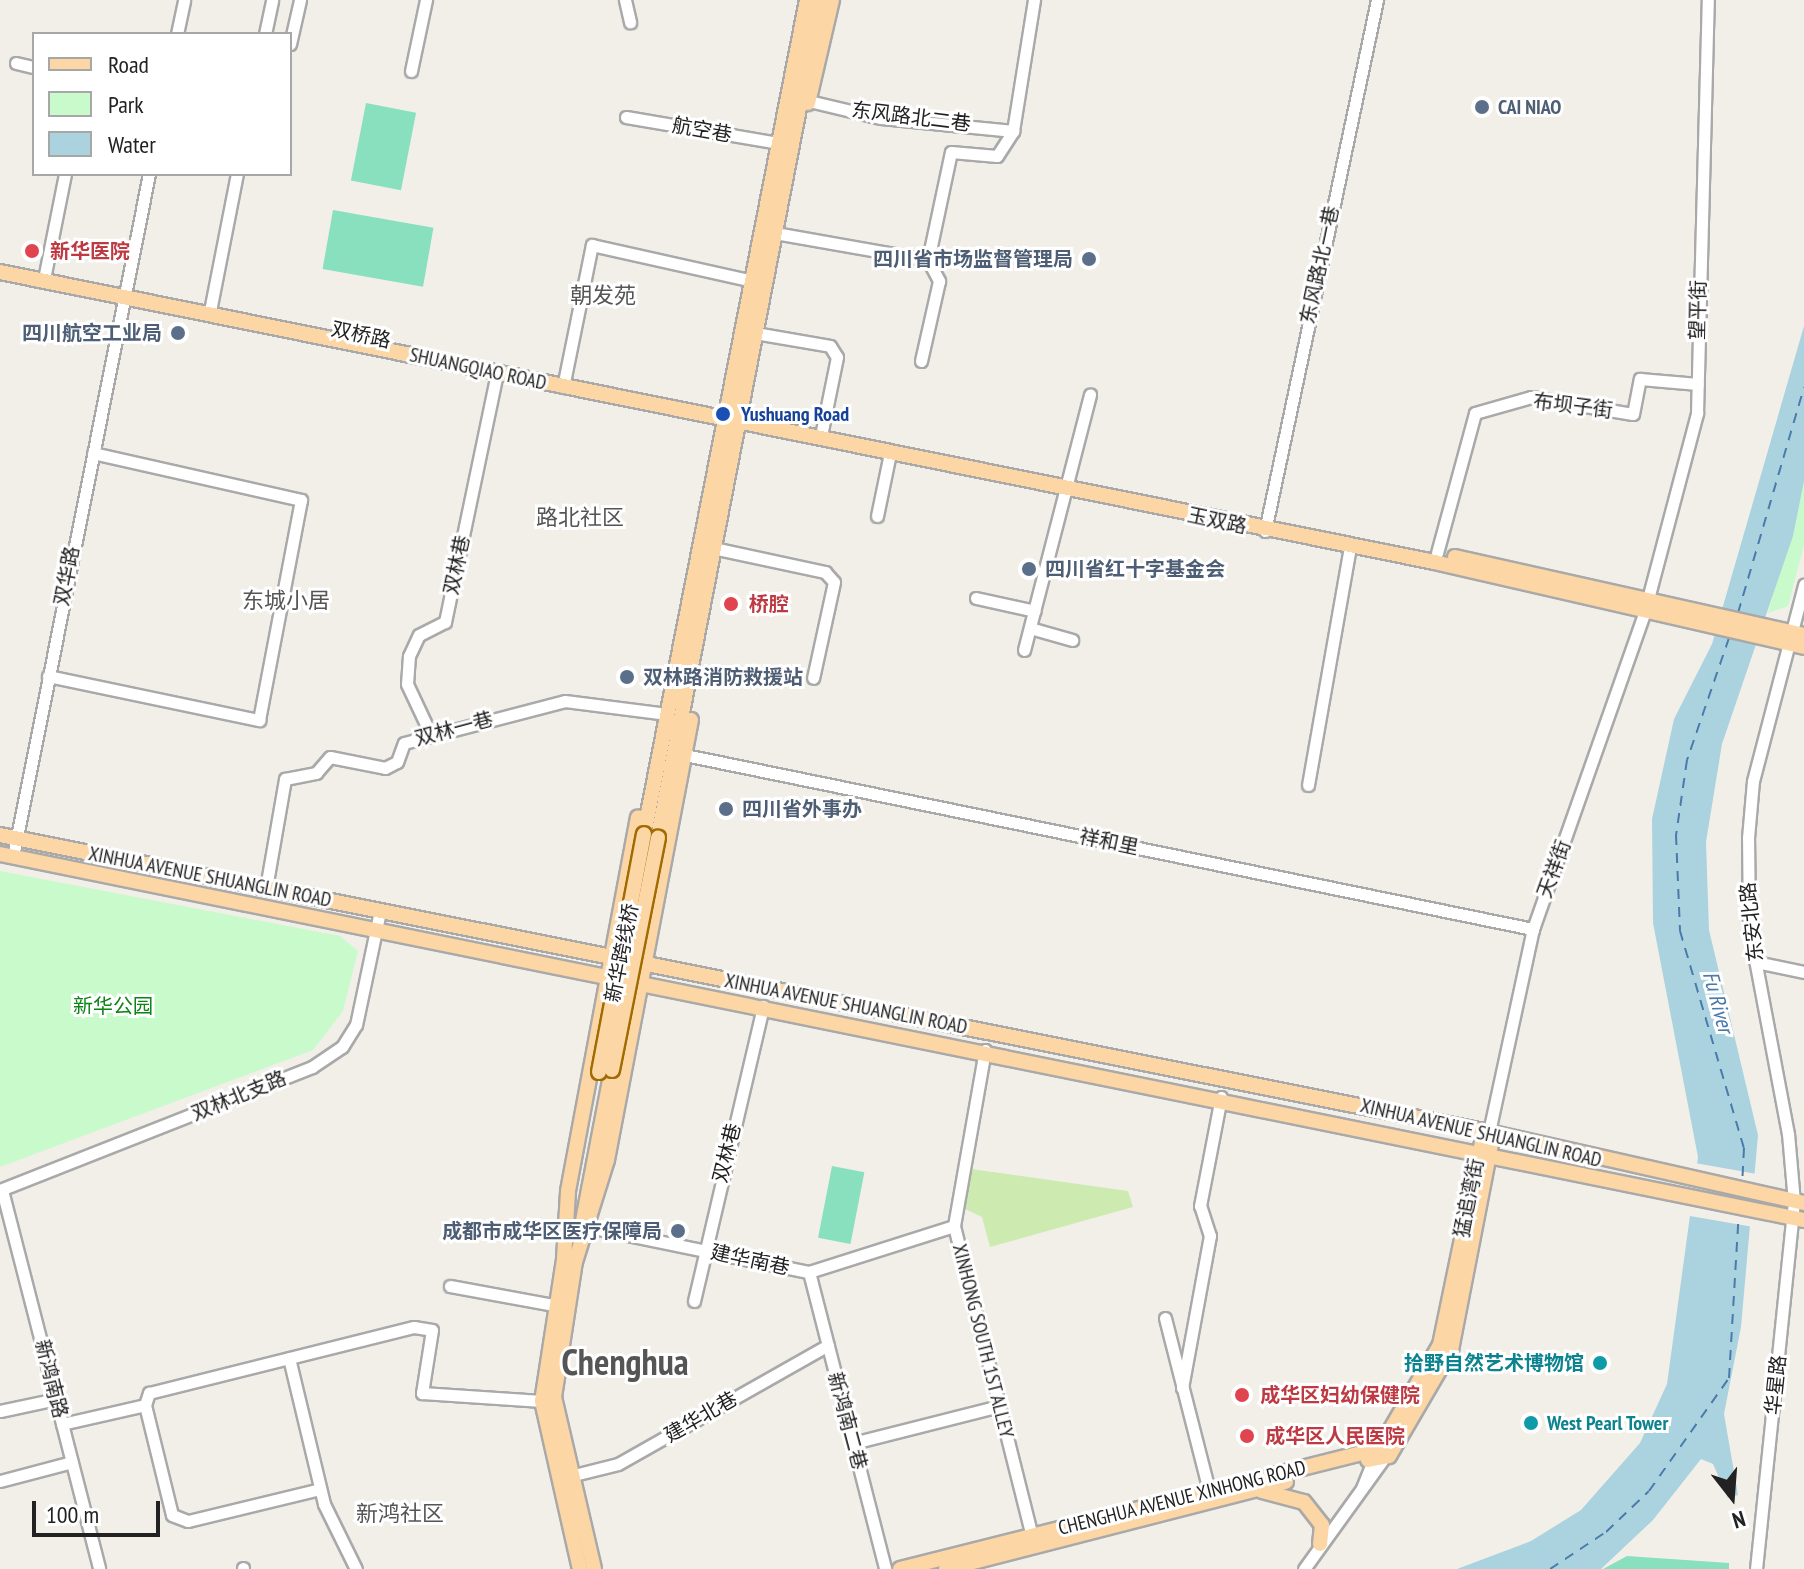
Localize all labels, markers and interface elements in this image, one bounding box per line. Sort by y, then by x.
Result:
legend [32,32,292,176]
text: Road [108,49,149,80]
text: Park [108,89,144,120]
place label: CAI NIAO [1498,95,1561,119]
street label: 东风路北二巷 [850,98,972,136]
marker: CAI NIAO [1473,98,1491,116]
street label: 航空巷 [670,113,734,147]
text: Water [108,129,156,160]
street label: 东风路北一巷 [1296,204,1344,326]
place label: 新华医院 [50,239,130,263]
marker: 新华医院 [21,240,43,262]
place label: 四川省市场监督管理局 [873,247,1073,271]
marker: 四川省市场监督管理局 [1080,250,1098,268]
street label: 望平街 [1685,280,1711,340]
district label: 朝发苑 [570,283,636,309]
street label: 双桥路 [329,317,393,353]
place label: 四川航空工业局 [22,321,162,345]
marker: 四川航空工业局 [169,324,187,342]
street label: SHUANGQIAO ROAD [407,343,549,395]
street label: 布坝子街 [1532,389,1614,423]
place label: Yushuang Road [741,402,849,426]
marker: Yushuang Road [712,403,734,425]
street label: 玉双路 [1185,503,1249,539]
district label: 路北社区 [536,505,624,531]
street label: 双林巷 [439,533,475,597]
street label: 双华路 [49,544,85,608]
place label: 四川省红十字基金会 [1045,557,1225,581]
marker: 四川省红十字基金会 [1020,560,1038,578]
district label: 东城小居 [242,588,330,614]
place label: 桥腔 [749,592,789,616]
marker: 桥腔 [720,593,742,615]
place label: 双林路消防救援站 [643,665,803,689]
marker: 双林路消防救援站 [618,668,636,686]
street label: 双林一巷 [412,707,496,751]
place label: 四川省外事办 [742,797,862,821]
marker: 四川省外事办 [717,800,735,818]
street label: 祥和里 [1077,824,1141,860]
street label: 天祥街 [1532,837,1576,901]
street label: XINHUA AVENUE SHUANGLIN ROAD [86,842,334,912]
street label: 东安北路 [1736,881,1768,963]
street label: 新华跨线桥 [601,902,643,1004]
street label: XINHUA AVENUE SHUANGLIN ROAD [722,969,970,1039]
water label: Fu River [1697,969,1739,1035]
park label: 新华公园 [73,994,153,1018]
street label: 双林北支路 [188,1066,290,1126]
street label: XINHUA AVENUE SHUANGLIN ROAD [1357,1093,1605,1173]
street label: 双林巷 [708,1121,746,1185]
street label: 猛追湾街 [1450,1156,1488,1240]
place label: 成都市成华区医疗保障局 [442,1219,662,1243]
marker: 成都市成华区医疗保障局 [669,1222,687,1240]
street label: 建华南巷 [708,1240,792,1280]
street label: XINHONG SOUTH 1ST ALLEY [947,1241,1019,1441]
street label: 新鸿南路 [30,1337,72,1421]
district label: Chenghua [561,1340,689,1384]
place label: 拾野自然艺术博物馆 [1404,1351,1584,1375]
marker: 拾野自然艺术博物馆 [1591,1354,1609,1372]
street label: 华星路 [1761,1354,1791,1416]
street label: 新鸿南二巷 [822,1370,872,1472]
place label: 成华区妇幼保健院 [1260,1383,1420,1407]
marker: 成华区妇幼保健院 [1231,1384,1253,1406]
street label: 建华北巷 [660,1387,742,1447]
place label: West Pearl Tower [1547,1411,1669,1435]
marker: West Pearl Tower [1522,1414,1540,1432]
place label: 成华区人民医院 [1265,1424,1405,1448]
marker: 成华区人民医院 [1236,1425,1258,1447]
street label: CHENGHUA AVENUE XINHONG ROAD [1055,1455,1309,1541]
north arrow [1692,1457,1772,1537]
scale bar [36,1485,164,1535]
text: 100 m [46,1499,99,1530]
district label: 新鸿社区 [356,1501,444,1527]
text: N [1729,1505,1749,1535]

